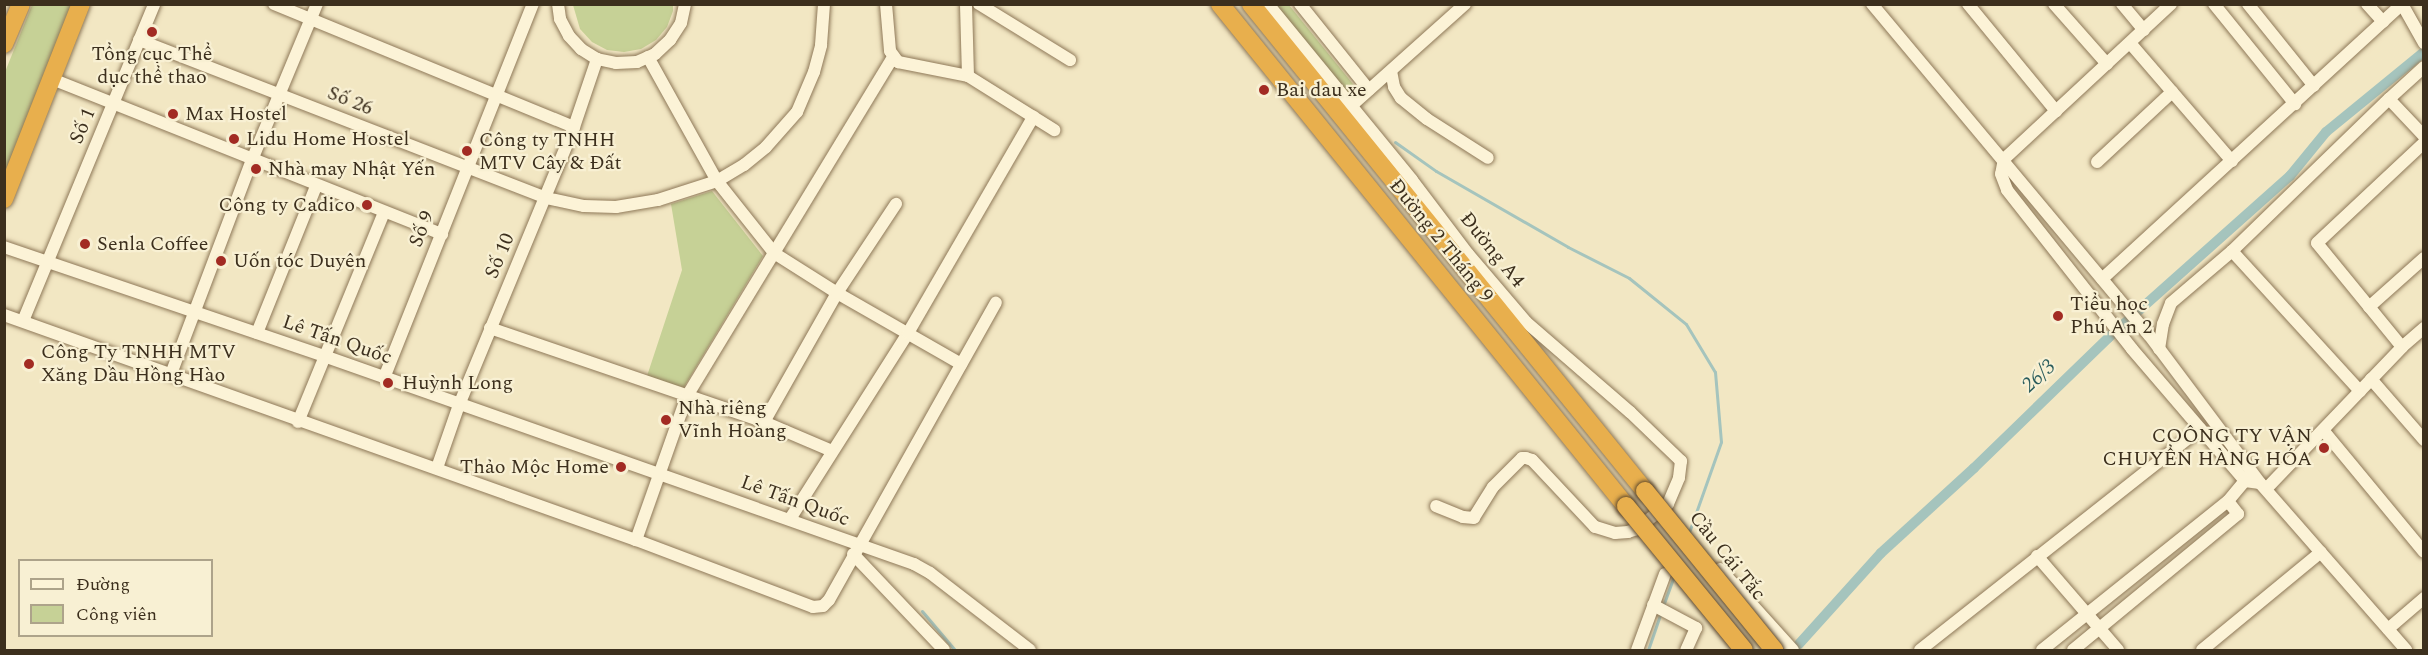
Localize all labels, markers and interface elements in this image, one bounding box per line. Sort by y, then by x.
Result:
marker: Tổng cục Thể dục thể thao [145,25,159,39]
place label: Tổng cục Thể dục thể thao [92,42,212,89]
place label: Bai dau xe [1276,78,1367,102]
street label: Số 26 [324,81,376,121]
marker: Bai dau xe [1257,83,1271,97]
place label: Max Hostel [185,102,287,126]
street label: Số 1 [65,104,101,148]
marker: Max Hostel [166,107,180,121]
place label: Lidu Home Hostel [246,127,409,151]
place label: Công ty TNHH MTV Cây & Đất [479,128,622,175]
marker: Lidu Home Hostel [227,132,241,146]
marker: Công ty TNHH MTV Cây & Đất [460,144,474,158]
place label: Nhà may Nhật Yến [268,157,435,181]
marker: Nhà may Nhật Yến [249,162,263,176]
street label: Đường 2 Tháng 9 [1384,174,1498,308]
place label: Công ty Cadico [218,193,355,217]
marker: Công ty Cadico [360,198,374,212]
street label: Số 9 [404,207,440,251]
street label: Đường A4 [1454,207,1530,293]
street label: Số 10 [480,230,520,282]
place label: Senla Coffee [97,232,208,256]
marker: Senla Coffee [78,237,92,251]
place label: Uốn tóc Duyên [233,249,366,273]
marker: Uốn tóc Duyên [214,254,228,268]
place label: Tiểu học Phú An 2 [2070,292,2152,339]
marker: Tiểu học Phú An 2 [2051,309,2065,323]
street label: Lê Tấn Quốc [279,310,395,370]
place label: Công Ty TNHH MTV Xăng Dầu Hồng Hào [41,340,236,387]
water label: 26/3 [2017,354,2061,398]
marker: Công Ty TNHH MTV Xăng Dầu Hồng Hào [22,357,36,371]
place label: Huỳnh Long [402,371,513,395]
marker: Huỳnh Long [379,374,397,392]
place label: Nhà riêng Vĩnh Hoàng [678,396,787,443]
marker: Nhà riêng Vĩnh Hoàng [659,413,673,427]
place label: COÔNG TY VẬN CHUYỂN HÀNG HÓA [2102,424,2312,471]
marker: COÔNG TY VẬN CHUYỂN HÀNG HÓA [2317,441,2331,455]
place label: Thảo Mộc Home [460,455,609,479]
marker: Thảo Mộc Home [614,460,628,474]
street label: Lê Tấn Quốc [737,470,853,532]
street label: Cầu Cái Tắc [1684,506,1770,606]
legend [18,559,213,637]
text: Đường [76,571,130,598]
text: Công viên [76,601,157,628]

